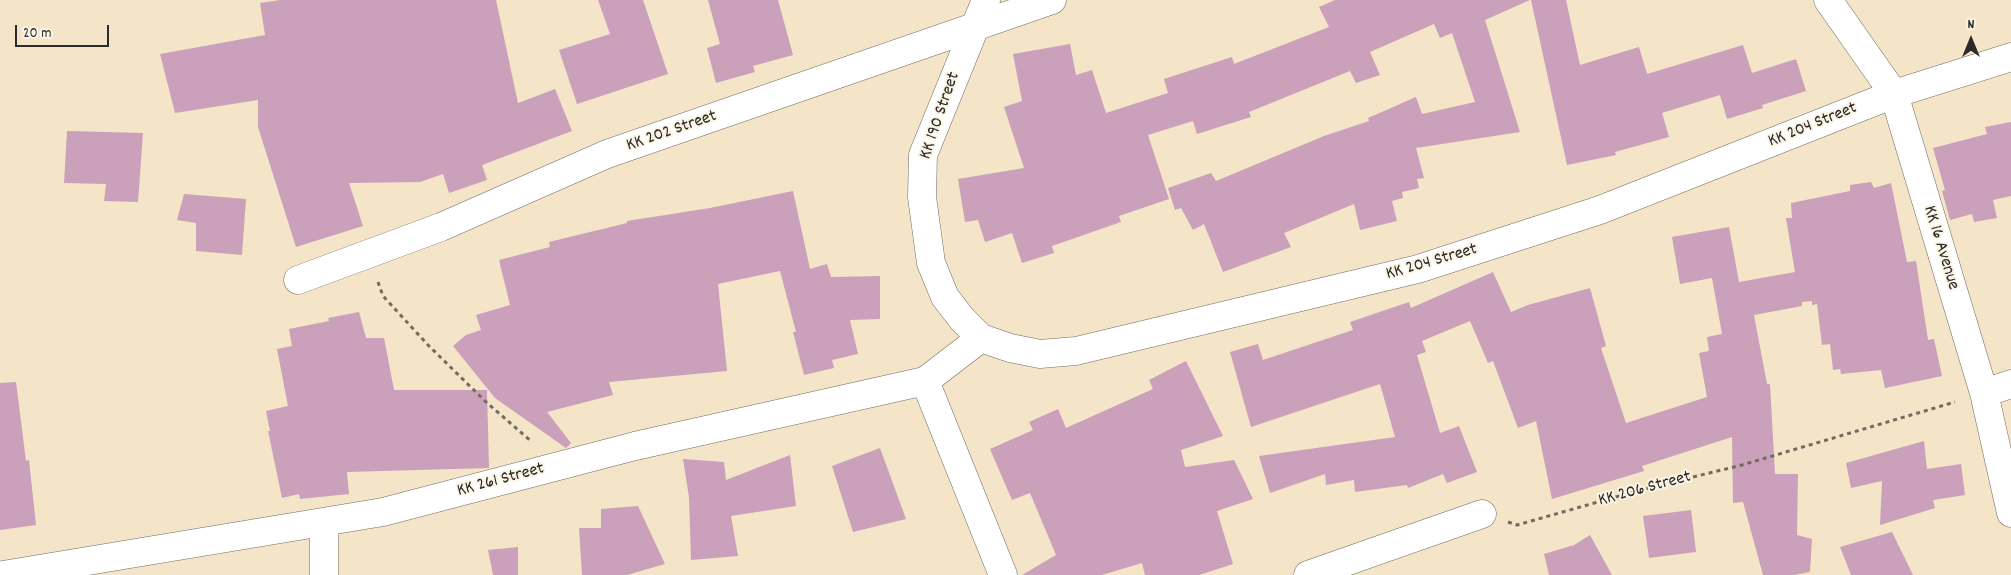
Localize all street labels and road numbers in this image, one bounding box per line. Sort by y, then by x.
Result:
street label: KK 190 Street [916,70,966,162]
street label: KK 204 Street [1765,98,1861,154]
street label: KK 202 Street [624,106,720,158]
street label: KK 16 Avenue [1917,203,1963,293]
street label: KK 204 Street [1384,240,1480,286]
street label: KK 261 Street [455,459,547,503]
street label: KK 206 Street [1596,467,1694,513]

